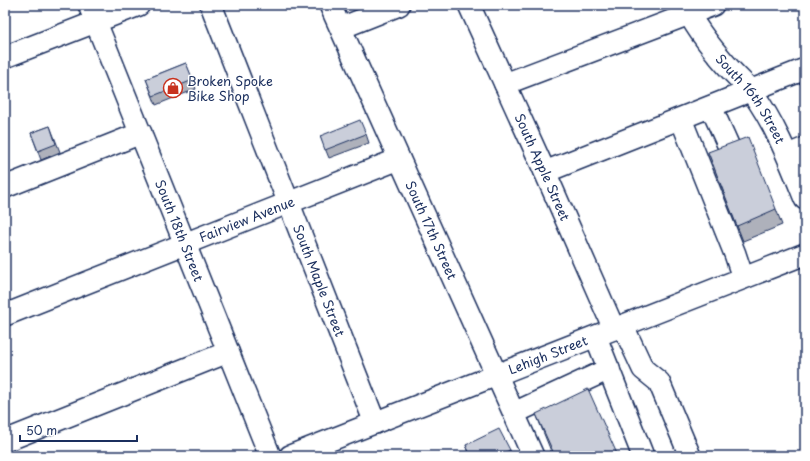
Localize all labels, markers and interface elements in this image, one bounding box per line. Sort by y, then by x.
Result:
street label: South 16th Street [712,50,790,147]
place label: Broken Spoke Bike Shop [187,71,273,105]
shop icon: Broken Spoke Bike Shop [162,77,184,99]
street label: South Apple Street [511,110,575,224]
street label: South 18th Street [151,177,209,284]
street label: South 17th Street [401,178,462,282]
street label: Fairview Avenue [196,191,297,246]
street label: South Maple Street [289,222,350,339]
street label: Lehigh Street [505,330,590,379]
scale bar [20,417,137,443]
text: 50 m [26,421,57,439]

